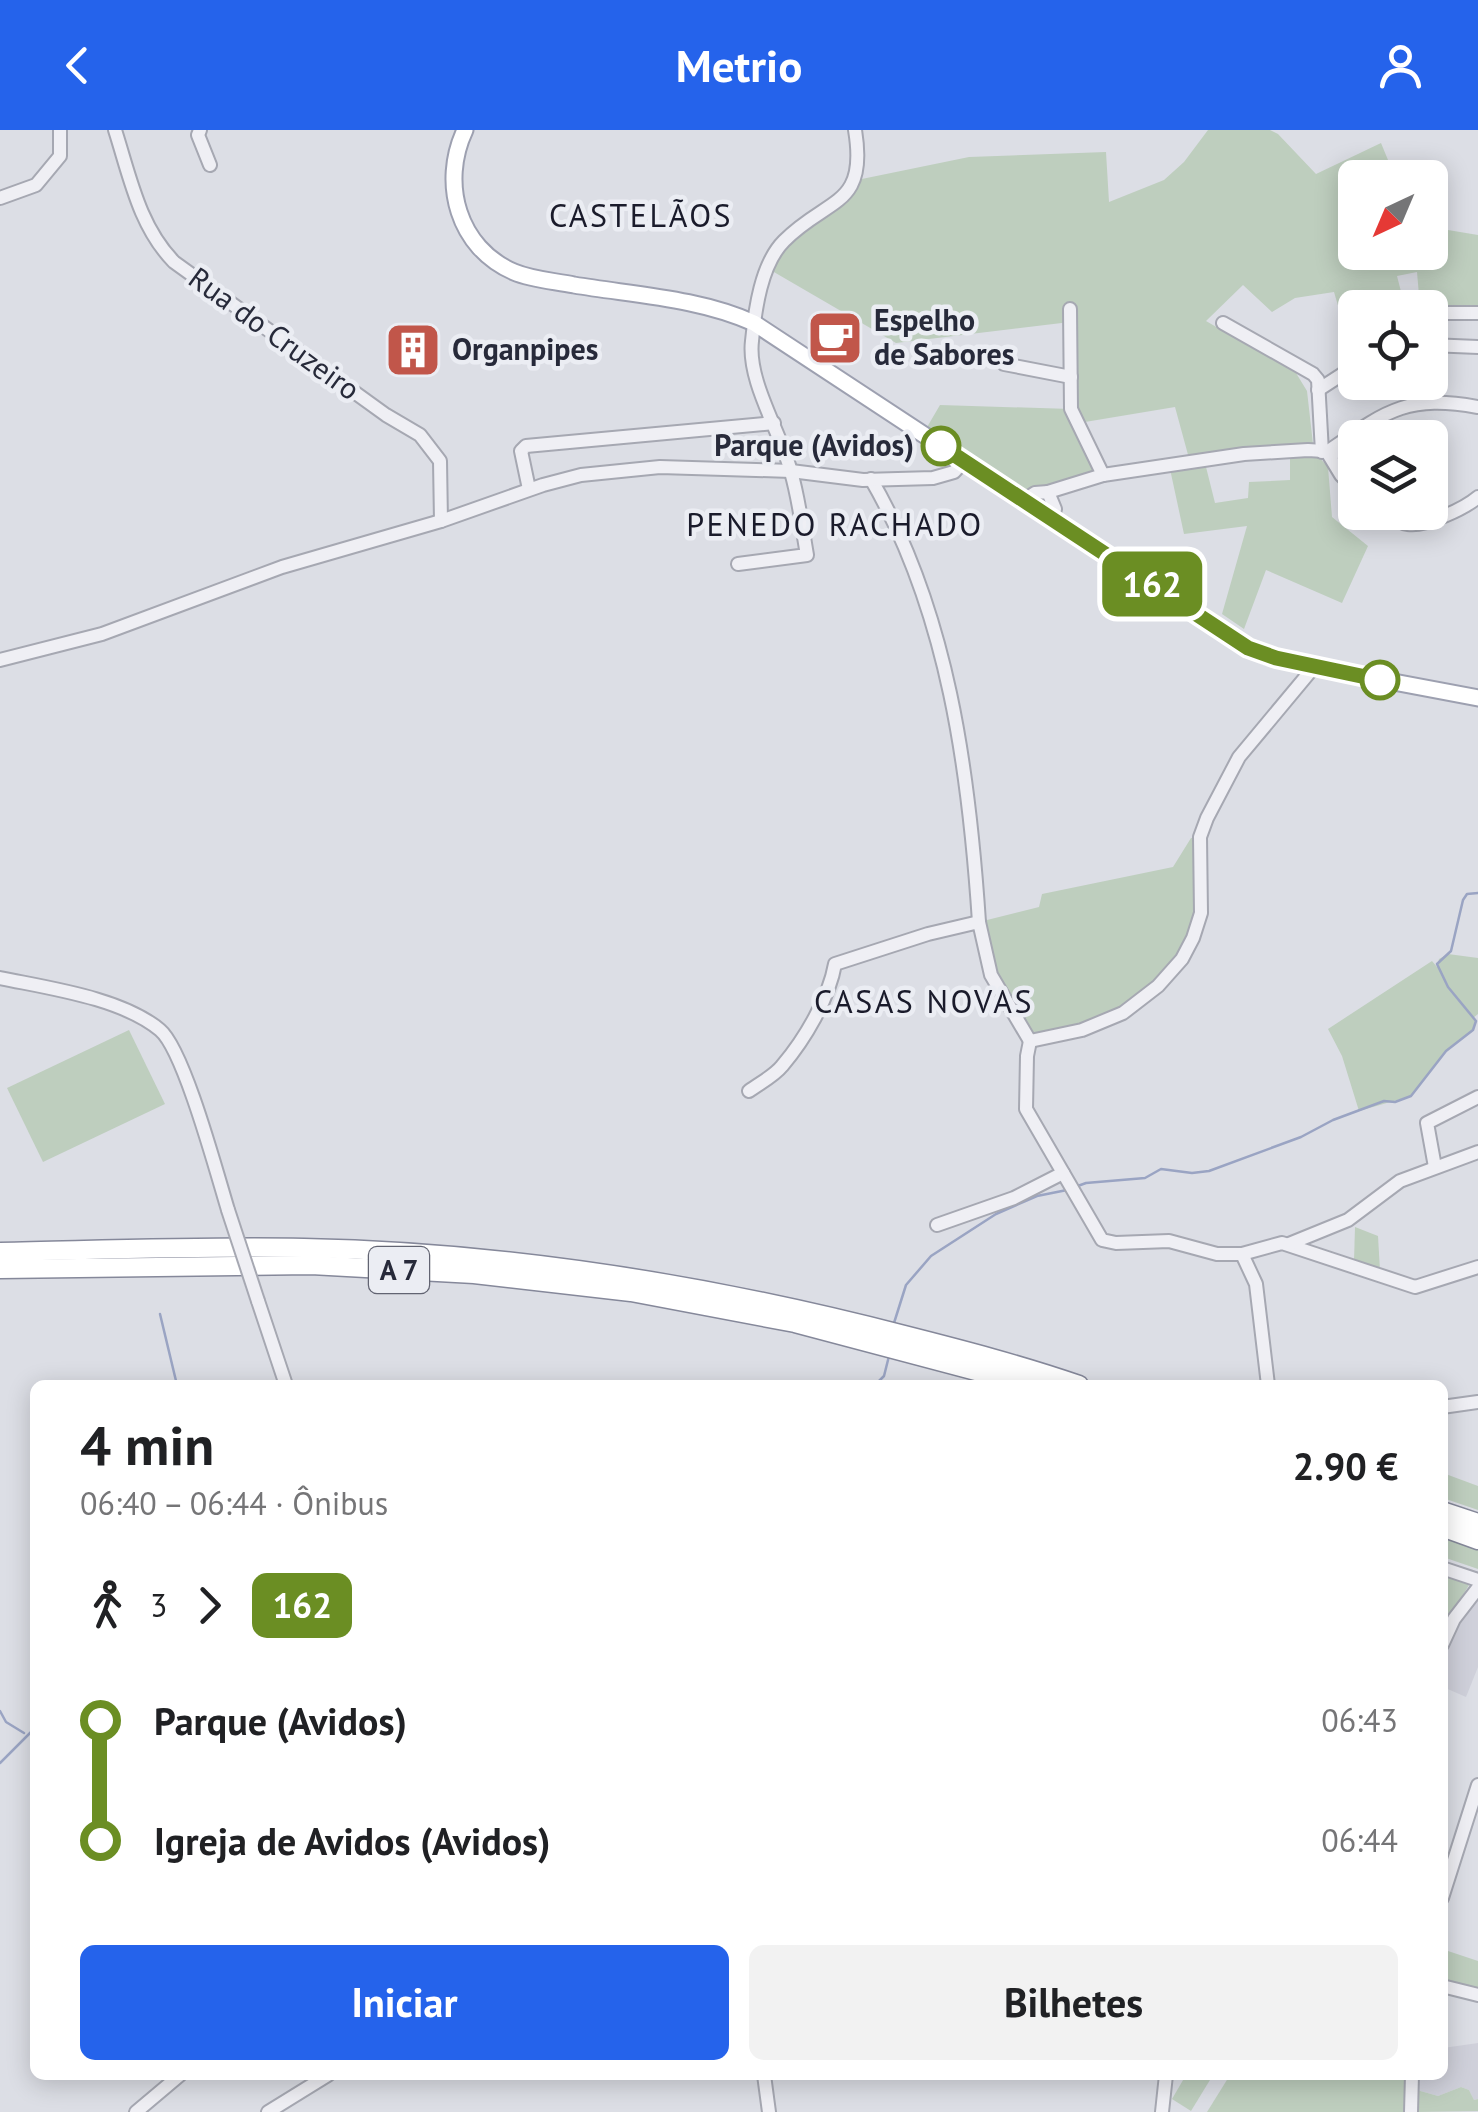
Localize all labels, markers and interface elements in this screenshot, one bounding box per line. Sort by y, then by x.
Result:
text: Metrio [676,36,802,94]
icon: back [50,38,105,93]
icon: person [1373,38,1428,93]
north arrow [1338,160,1448,270]
map controls [1338,160,1448,530]
district label: CASTELÃOS [549,194,733,236]
street label: Rua do Cruzeiro [182,258,368,408]
button: locate [1338,290,1448,400]
place label: Espelho de Sabores [874,300,1014,373]
cafe icon: Espelho de Sabores [805,308,865,368]
building icon: Organpipes [383,320,443,380]
place label: Organpipes [452,329,598,368]
button: layers [1338,420,1448,530]
place label: Parque (Avidos) [714,425,914,464]
marker: Parque (Avidos) [922,427,960,465]
district label: PENEDO RACHADO [686,503,984,545]
line badge: 162 [1094,552,1210,616]
text: 162 [1122,561,1182,607]
unlabelled marker [1361,661,1399,699]
district label: CASAS NOVAS [814,980,1034,1022]
road number: A 7 [369,1247,429,1293]
text: 4 min [80,1409,214,1480]
text: 2.90 € [1293,1441,1398,1490]
text: 06:40 – 06:44 · Ônibus [80,1482,388,1524]
icon: walk [80,1578,135,1633]
icon: forward [182,1578,237,1633]
text: 162 [272,1582,332,1628]
text: 3 [150,1584,167,1626]
text: Parque (Avidos) [154,1696,407,1745]
text: 06:43 [1321,1699,1398,1741]
text: Igreja de Avidos (Avidos) [154,1816,551,1865]
text: 06:44 [1321,1819,1398,1861]
button: Iniciar [80,1945,729,2060]
button: Bilhetes [749,1945,1398,2060]

